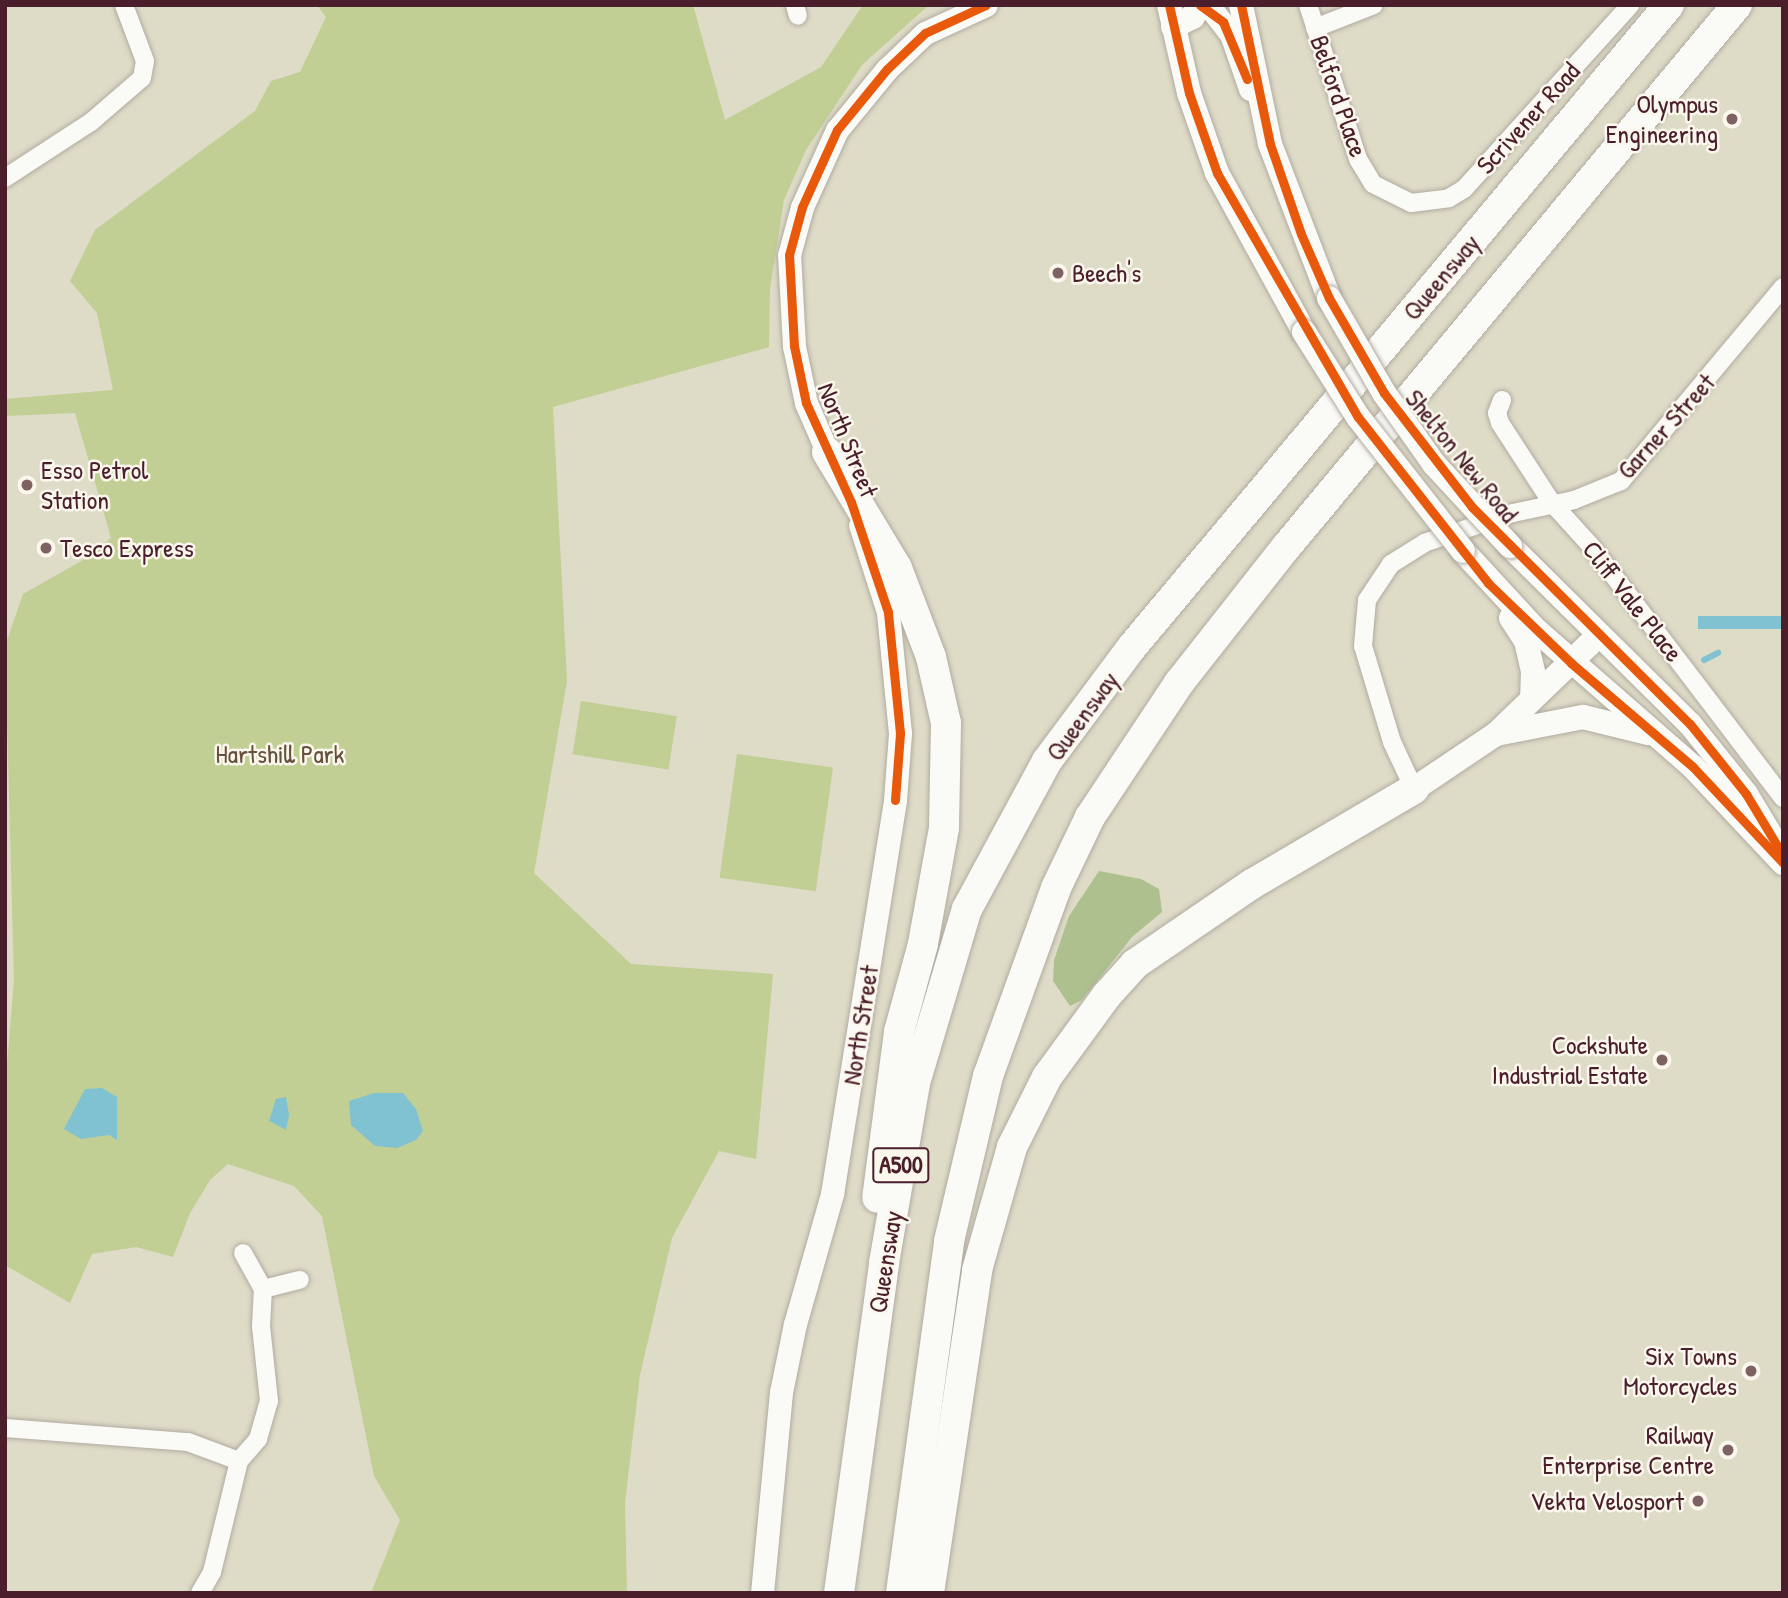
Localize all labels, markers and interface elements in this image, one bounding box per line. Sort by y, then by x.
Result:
street label: Belford Place [1304,31,1374,161]
street label: Scrivener Road [1470,56,1586,180]
place label: Olympus Engineering [1606,88,1718,150]
marker: Olympus Engineering [1724,111,1740,127]
street label: Queensway [1396,227,1486,327]
place label: Beech's [1072,257,1141,289]
marker: Beech's [1050,265,1066,281]
street label: Garner Street [1610,367,1722,485]
street label: North Street [811,378,885,502]
street label: Shelton New Road [1399,383,1525,529]
place label: Esso Petrol Station [41,454,148,516]
marker: Esso Petrol Station [19,477,35,493]
place label: Tesco Express [60,532,194,564]
street label: Cliff Vale Place [1576,534,1690,668]
marker: Tesco Express [38,540,54,556]
street label: Queensway [1039,665,1125,767]
park label: Hartshill Park [216,738,344,770]
street label: North Street [835,963,885,1087]
place label: Cockshute Industrial Estate [1492,1029,1648,1090]
marker: Cockshute Industrial Estate [1654,1052,1670,1068]
road number: A500 [871,1144,931,1185]
street label: Queensway [862,1209,908,1315]
place label: Six Towns Motorcycles [1623,1340,1737,1402]
marker: Six Towns Motorcycles [1743,1363,1759,1379]
place label: Railway Enterprise Centre [1543,1419,1714,1480]
marker: Railway Enterprise Centre [1720,1442,1736,1458]
place label: Vekta Velosport [1530,1485,1684,1517]
marker: Vekta Velosport [1690,1493,1706,1509]

